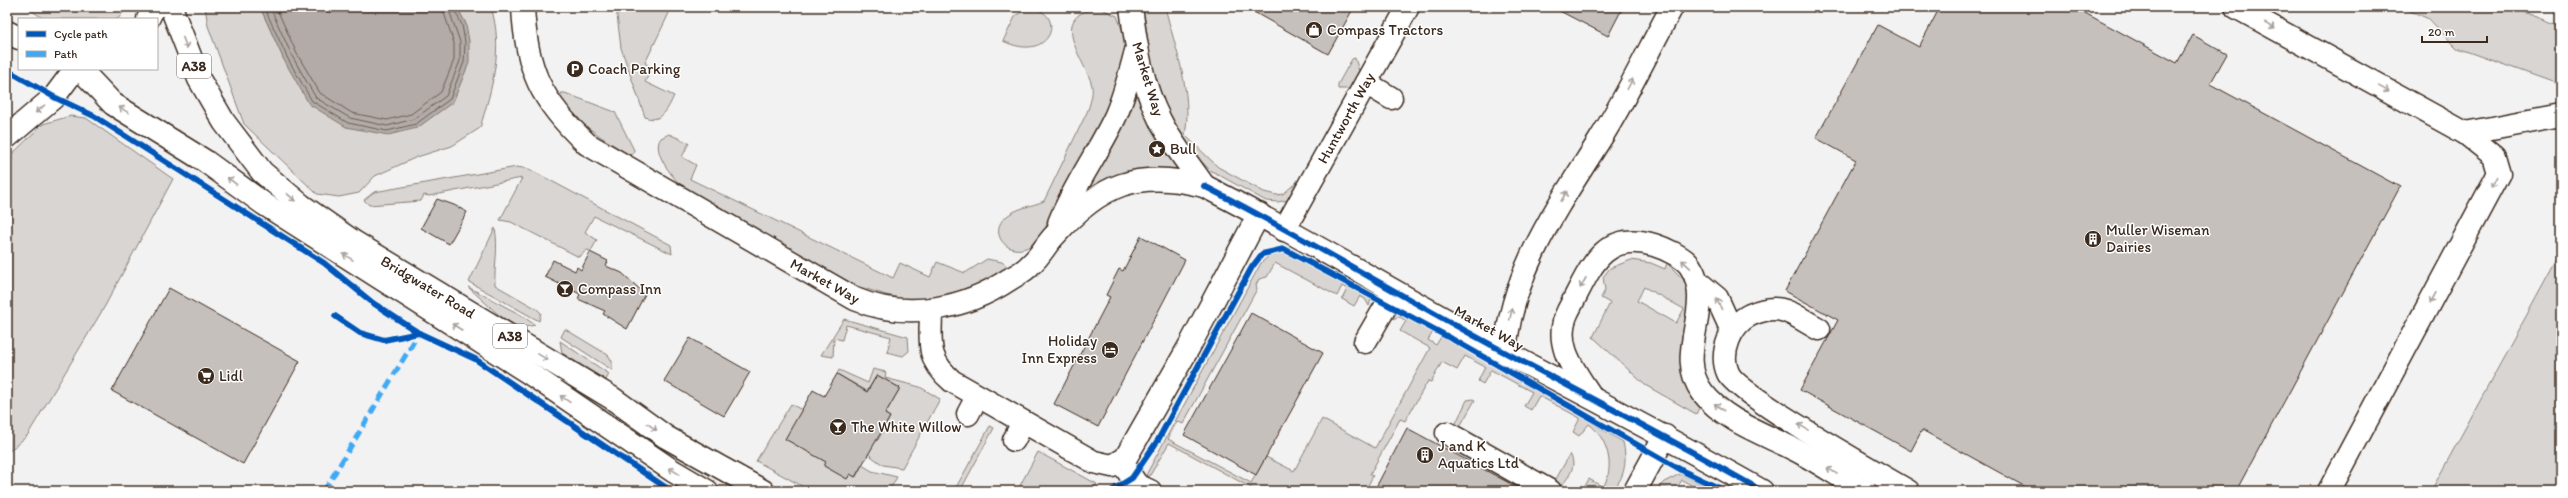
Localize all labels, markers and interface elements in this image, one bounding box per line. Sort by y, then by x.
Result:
legend [18,18,158,70]
scale bar [2422,18,2487,44]
shop icon: Compass Tractors [1304,20,1324,40]
place label: Compass Tractors [1327,21,1443,39]
one-way arrow [2264,23,2276,30]
text: 20 m [2428,25,2455,39]
text: Cycle path [54,27,108,41]
one-way arrow [181,37,189,49]
street label: Market Way [1128,40,1168,118]
text: Path [54,47,77,61]
road number: A38 [177,54,211,78]
parking icon: Coach Parking [565,59,585,79]
place label: Coach Parking [588,60,681,78]
street label: Huntworth Way [1314,69,1378,167]
one-way arrow [1627,78,1634,90]
one-way arrow [2378,85,2390,93]
one-way arrow [35,104,46,113]
one-way arrow [119,106,130,114]
place icon: Bull [1147,139,1167,159]
place label: Bull [1170,140,1197,158]
one-way arrow [227,177,238,185]
one-way arrow [2489,177,2497,189]
one-way arrow [1560,190,1568,202]
one-way arrow [286,193,297,202]
place label: Muller Wiseman Dairies [2106,221,2210,256]
building icon: Muller Wiseman Dairies [2083,229,2103,249]
street label: Bridgwater Road [377,252,479,323]
one-way arrow [343,253,354,261]
street label: Market Way [787,254,863,308]
one-way arrow [1681,260,1691,269]
one-way arrow [1579,277,1587,289]
bar icon: Compass Inn [555,279,575,299]
place label: Compass Inn [578,280,662,298]
one-way arrow [2428,292,2436,304]
one-way arrow [1715,298,1722,310]
street label: Market Way [1451,301,1527,355]
one-way arrow [1508,308,1515,321]
one-way arrow [452,323,463,331]
road number: A38 [493,324,527,348]
place label: Holiday Inn Express [1022,332,1097,367]
hotel icon: Holiday Inn Express [1100,340,1120,360]
one-way arrow [537,353,549,361]
supermarket icon: Lidl [196,366,216,386]
place label: Lidl [219,367,244,385]
one-way arrow [560,395,571,403]
one-way arrow [1713,403,1724,412]
bar icon: The White Willow [828,417,848,437]
place label: The White Willow [851,418,962,436]
one-way arrow [647,423,658,431]
one-way arrow [1797,423,1809,431]
place label: J and K Aquatics Ltd [1438,437,1519,472]
building icon: J and K Aquatics Ltd [1415,445,1435,465]
one-way arrow [668,467,679,475]
one-way arrow [1826,467,1838,475]

